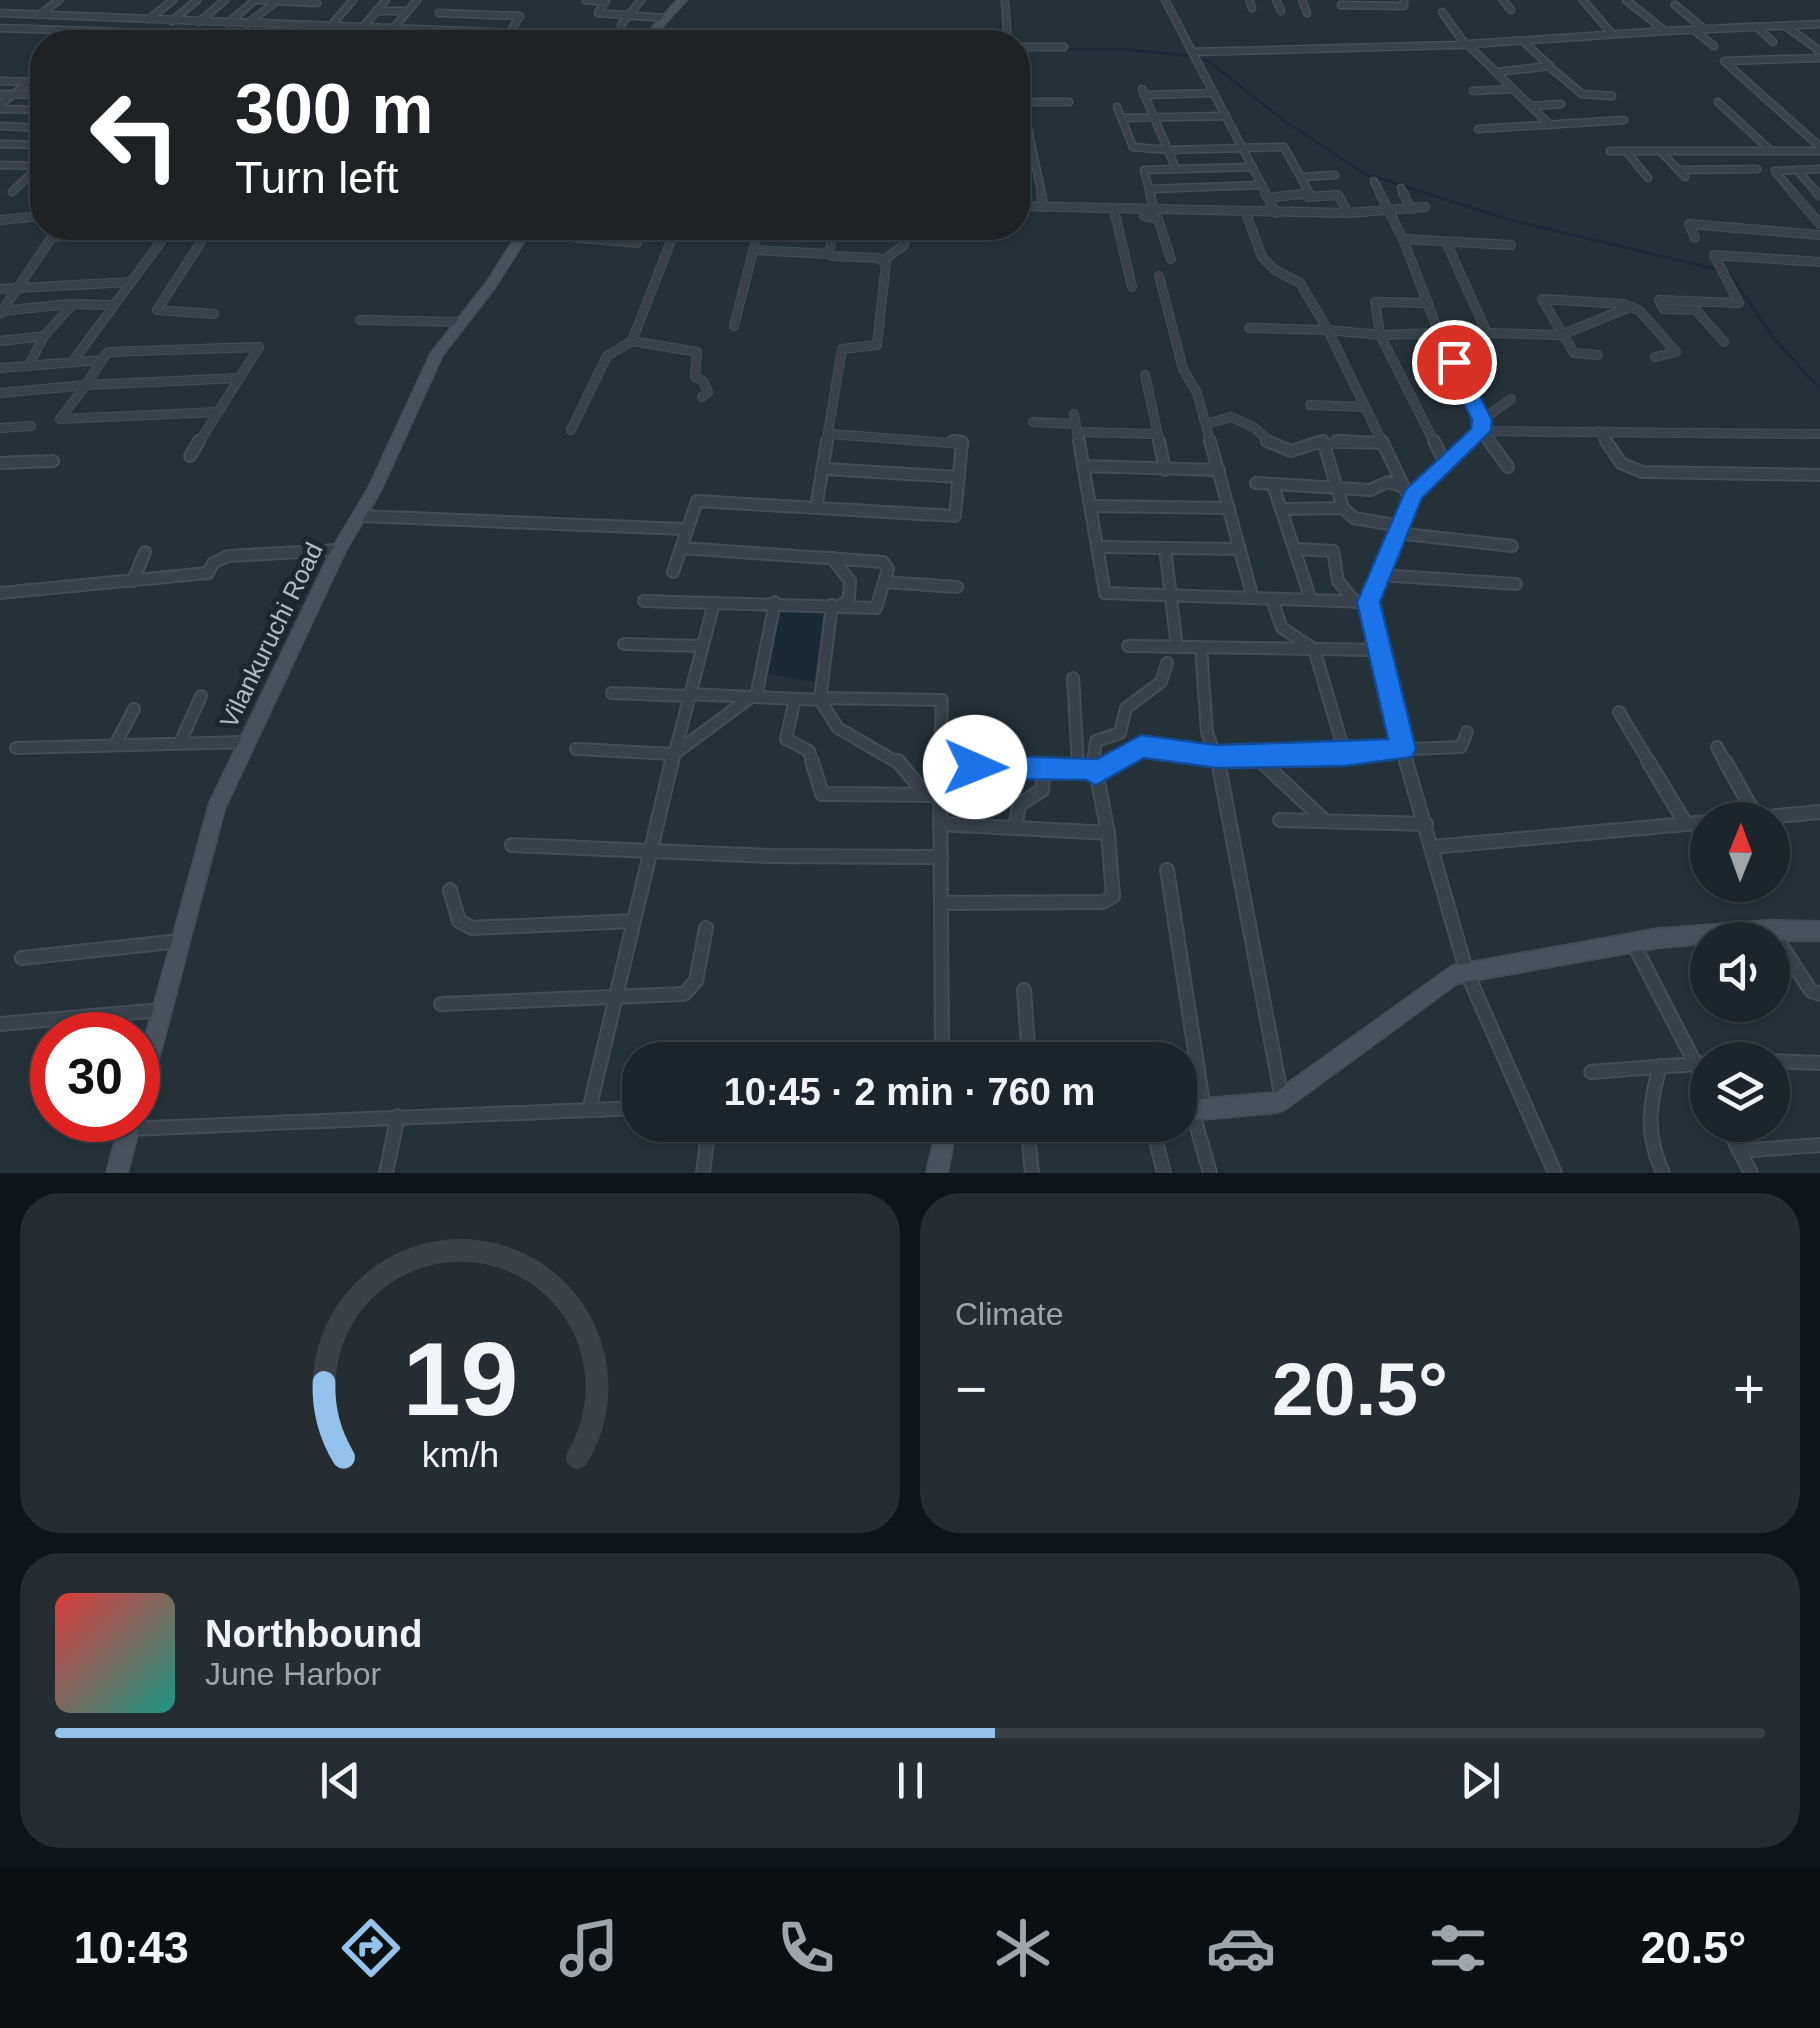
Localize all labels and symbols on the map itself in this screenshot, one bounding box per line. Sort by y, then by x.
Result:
pin [1412,320,1497,405]
street label: Vilankuruchi Road [214,538,328,732]
position arrow [923,715,1027,819]
north arrow [1690,802,1790,902]
speed limit sign: 30 [30,1012,160,1142]

